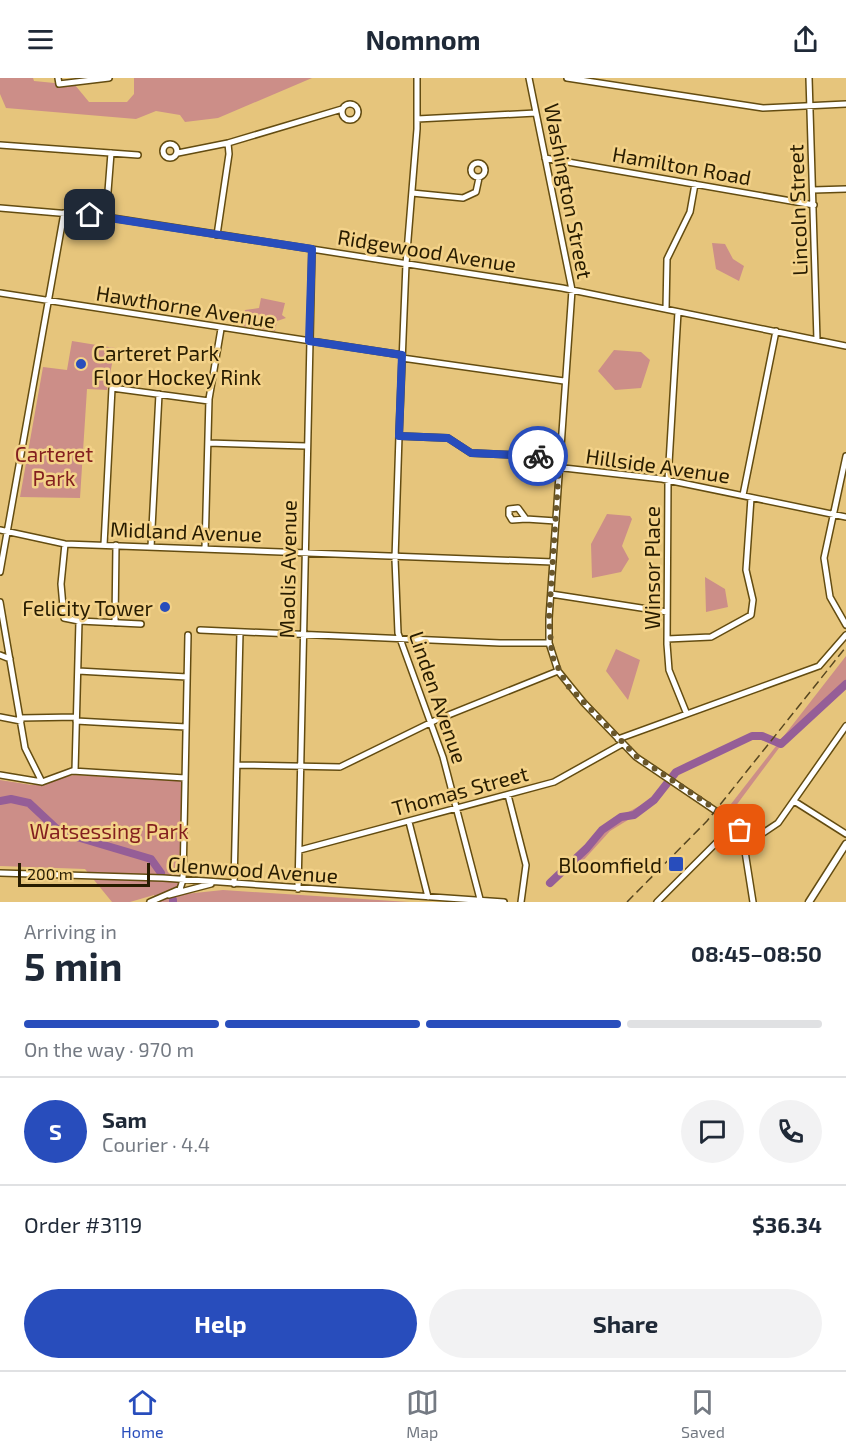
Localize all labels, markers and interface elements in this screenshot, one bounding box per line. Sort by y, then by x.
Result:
icon: menu [24,23,57,56]
text: Nomnom [365,23,481,55]
icon: share [789,23,822,56]
street label: Washington Street [540,101,598,281]
street label: Hamilton Road [611,140,753,190]
street label: Lincoln Street [782,144,812,276]
pin [64,189,115,240]
icon: home [73,198,106,231]
street label: Ridgewood Avenue [336,224,518,276]
street label: Hawthorne Avenue [94,279,278,333]
place label: Carteret Park Floor Hockey Rink [93,340,262,389]
marker: Carteret Park Floor Hockey Rink [74,357,88,371]
courier [508,426,568,486]
icon: bike [522,440,555,473]
park label: Carteret Park [15,441,93,490]
street label: Hillside Avenue [584,443,732,487]
street label: Maolis Avenue [273,500,301,638]
street label: Winsor Place [639,506,664,630]
street label: Midland Avenue [110,516,262,546]
place label: Felicity Tower [22,595,154,620]
marker: Felicity Tower [158,600,172,614]
street label: Linden Avenue [405,628,473,766]
street label: Thomas Street [389,760,531,820]
pin [714,804,765,855]
icon: bag [723,813,756,846]
park label: Watsessing Park [29,818,189,843]
street label: Glenwood Avenue [167,851,339,887]
place label: Bloomfield [558,852,662,877]
marker: Bloomfield [667,855,685,873]
scale bar [18,860,150,888]
text: 200 m [27,864,73,883]
text: Arriving in [24,919,117,943]
text: 08:45–08:50 [691,940,822,966]
text: 5 min [24,942,123,989]
text: On the way · 970 m [24,1037,194,1061]
button: chat [681,1100,744,1163]
button: phone [759,1100,822,1163]
text: Sam [102,1106,147,1132]
text: S [49,1118,62,1144]
text: Courier · 4.4 [102,1132,210,1156]
text: Order #3119 [24,1211,142,1237]
text: $36.34 [752,1211,822,1237]
button: Help [24,1289,417,1358]
button: Share [429,1289,822,1358]
tab: Home [121,1386,164,1441]
tab: Map [406,1386,439,1441]
tab: Saved [681,1386,725,1441]

